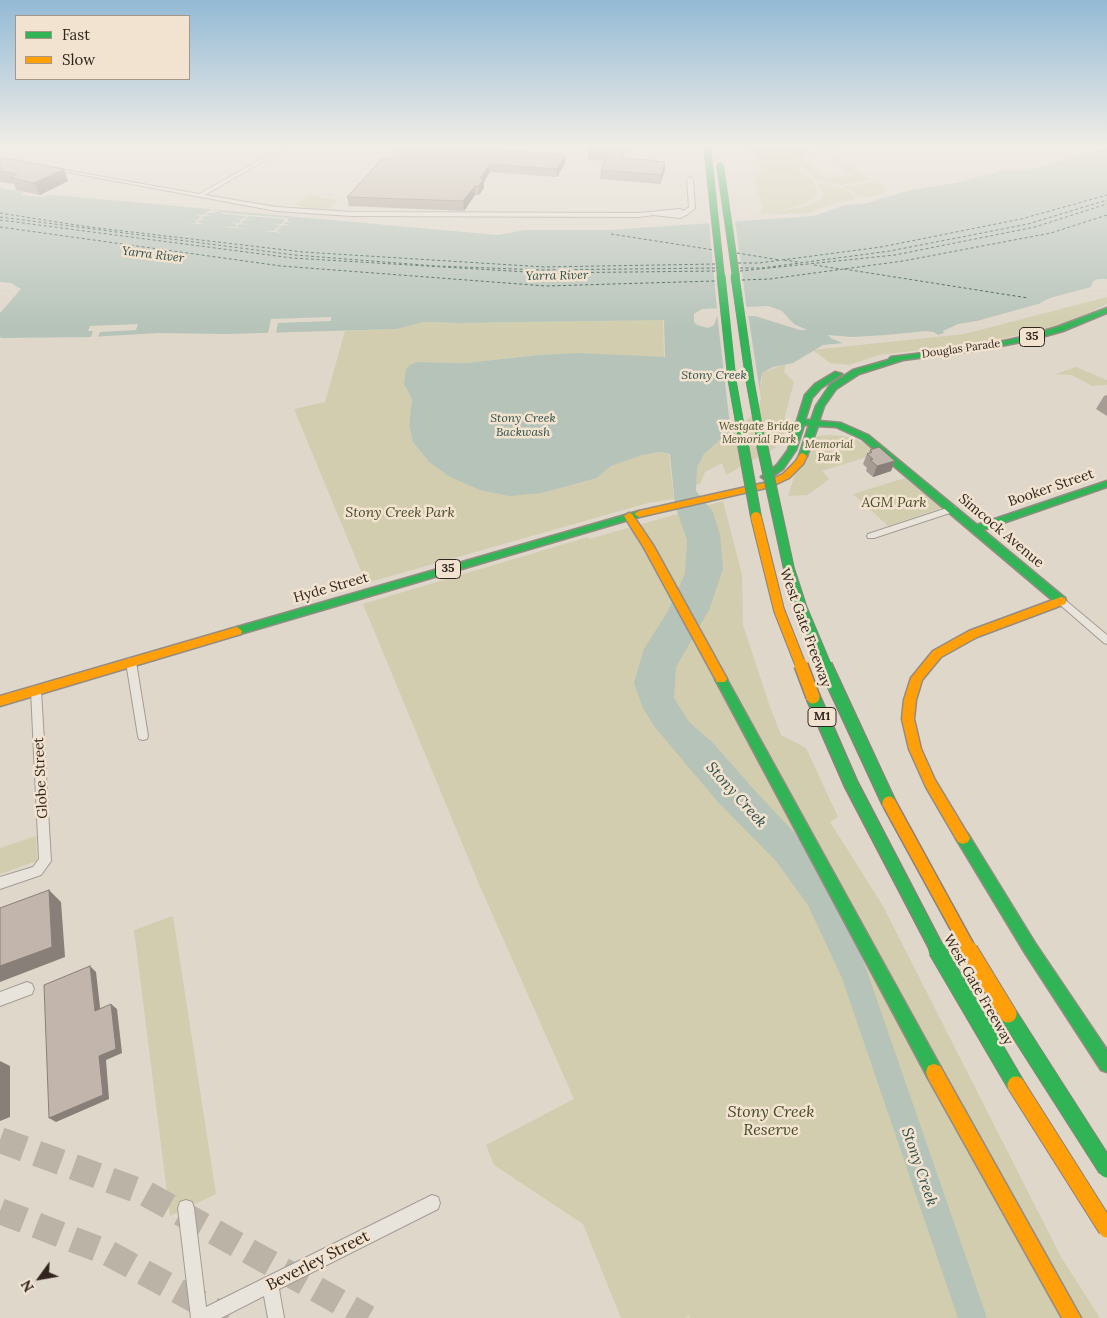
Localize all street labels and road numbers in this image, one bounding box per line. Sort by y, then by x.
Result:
road number: 35 [1020,328,1044,347]
street label: Douglas Parade [921,337,1001,361]
street label: Booker Street [1006,465,1096,511]
street label: Simcock Avenue [955,490,1047,572]
road number: 35 [436,560,460,578]
street label: West Gate Freeway [776,566,834,690]
street label: Hyde Street [292,569,370,607]
road number: M1 [808,708,836,726]
street label: Globe Street [30,737,52,819]
street label: West Gate Freeway [939,932,1017,1048]
street label: Beverley Street [263,1227,373,1295]

